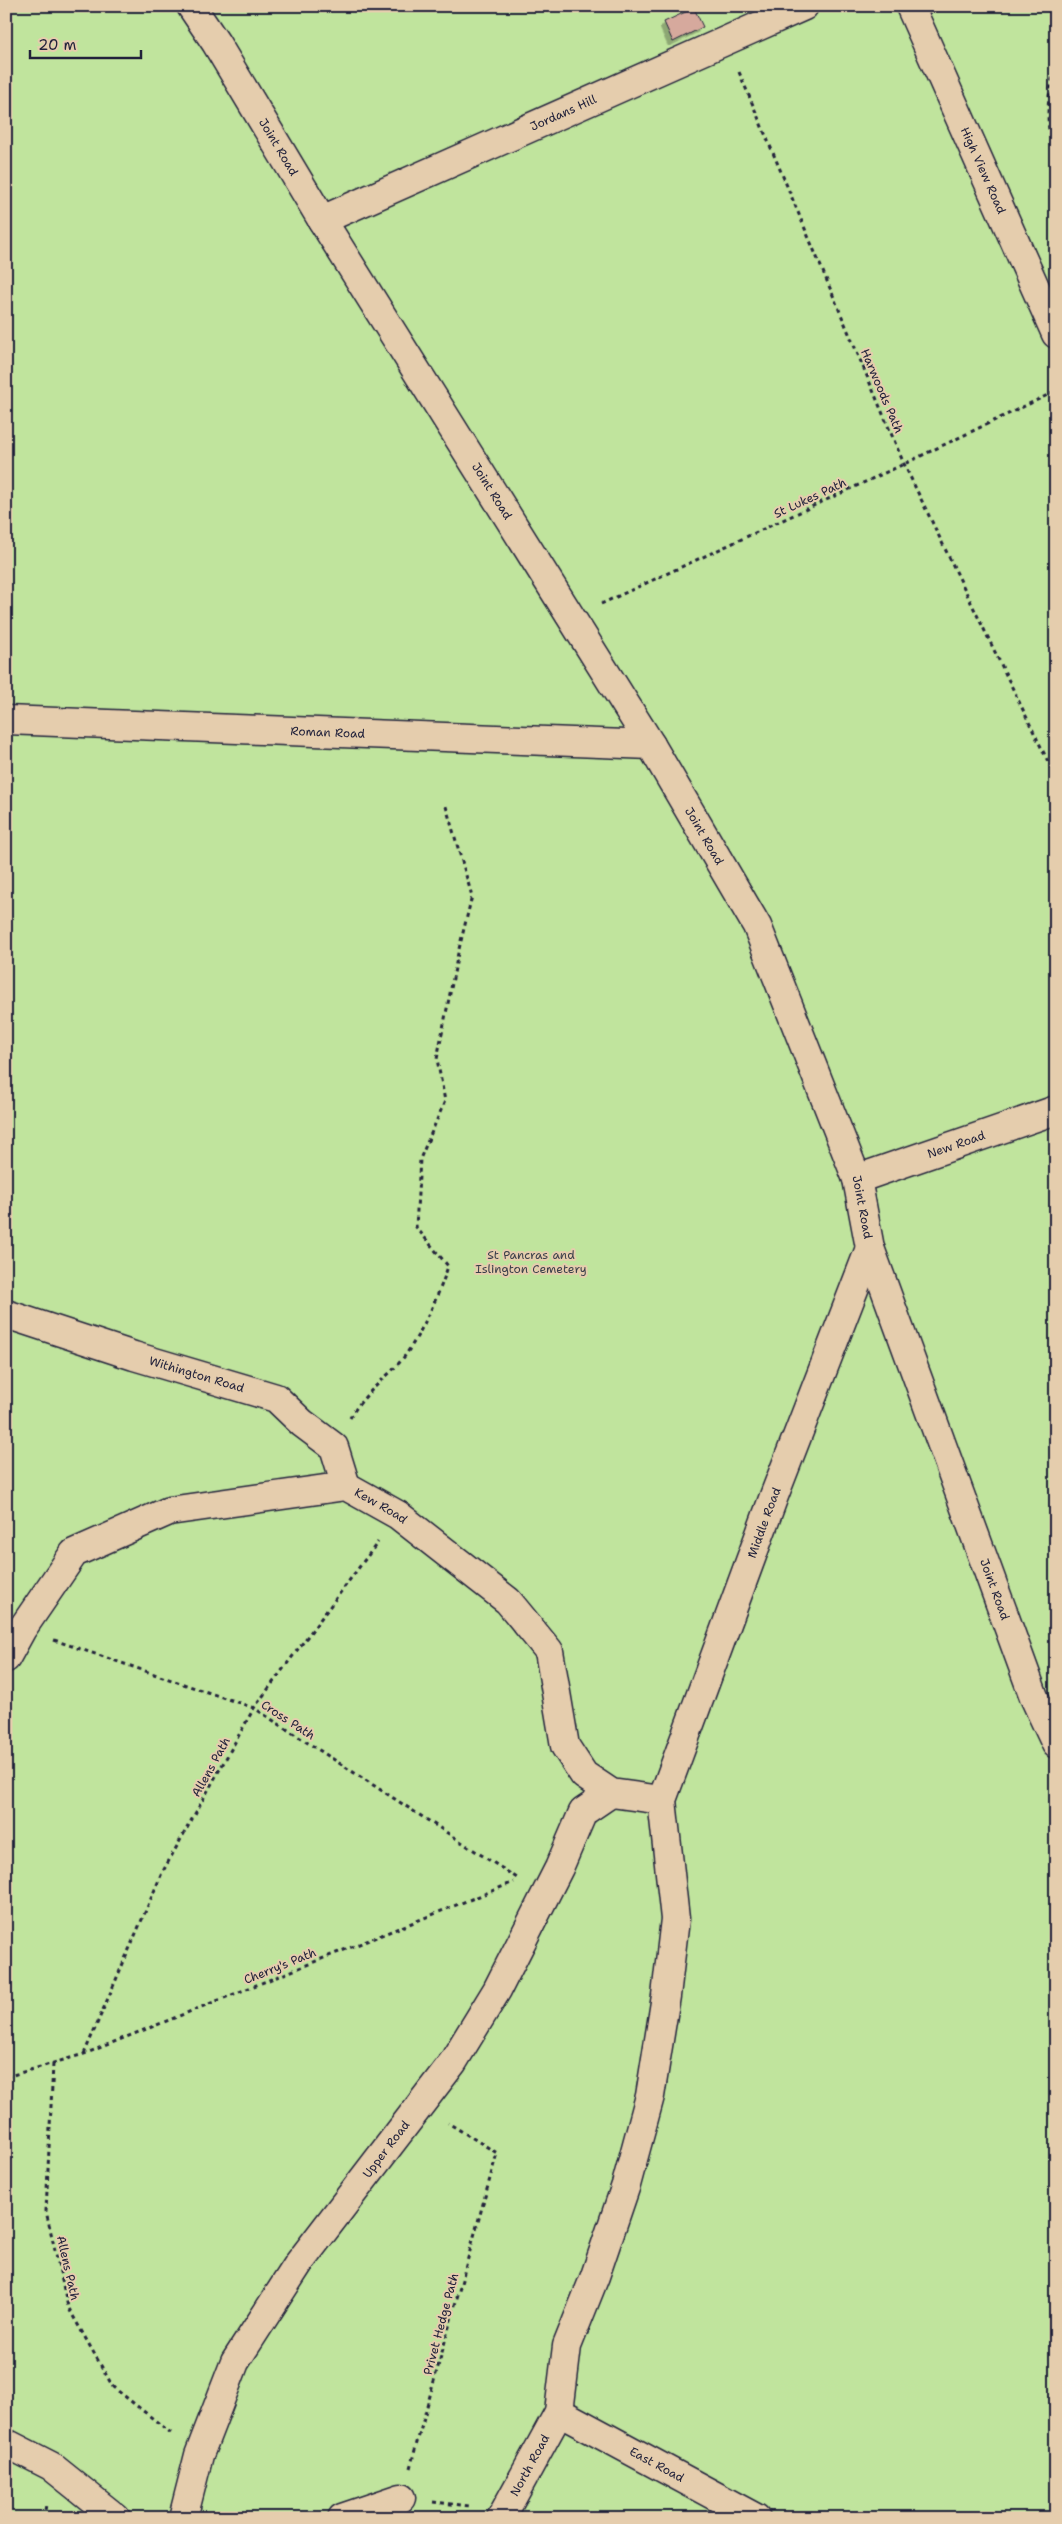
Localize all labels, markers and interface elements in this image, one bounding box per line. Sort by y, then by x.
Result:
scale bar [30,28,141,60]
text: 20 m [38,35,77,55]
street label: Jordans Hill [528,91,599,135]
street label: Joint Road [255,115,302,179]
street label: High View Road [957,125,1010,217]
street label: Harwoods Path [857,346,907,436]
street label: Joint Road [468,460,516,523]
street label: St Lukes Path [771,474,849,522]
street label: Roman Road [290,723,366,742]
street label: Joint Road [681,804,728,868]
street label: New Road [925,1127,988,1162]
street label: Joint Road [848,1174,876,1241]
park label: St Pancras and Islington Cemetery [475,1247,587,1277]
street label: Withington Road [147,1353,247,1396]
street label: Kew Road [352,1484,411,1528]
street label: Middle Road [744,1485,785,1560]
street label: Joint Road [976,1556,1013,1623]
street label: Cross Path [258,1697,318,1743]
street label: Allens Path [188,1734,234,1800]
street label: Cherry's Path [241,1944,319,1988]
street label: Upper Road [359,2117,413,2181]
street label: Allens Path [53,2234,83,2302]
street label: Privet Hedge Path [420,2271,462,2377]
street label: North Road [506,2431,553,2499]
street label: East Road [627,2443,687,2486]

